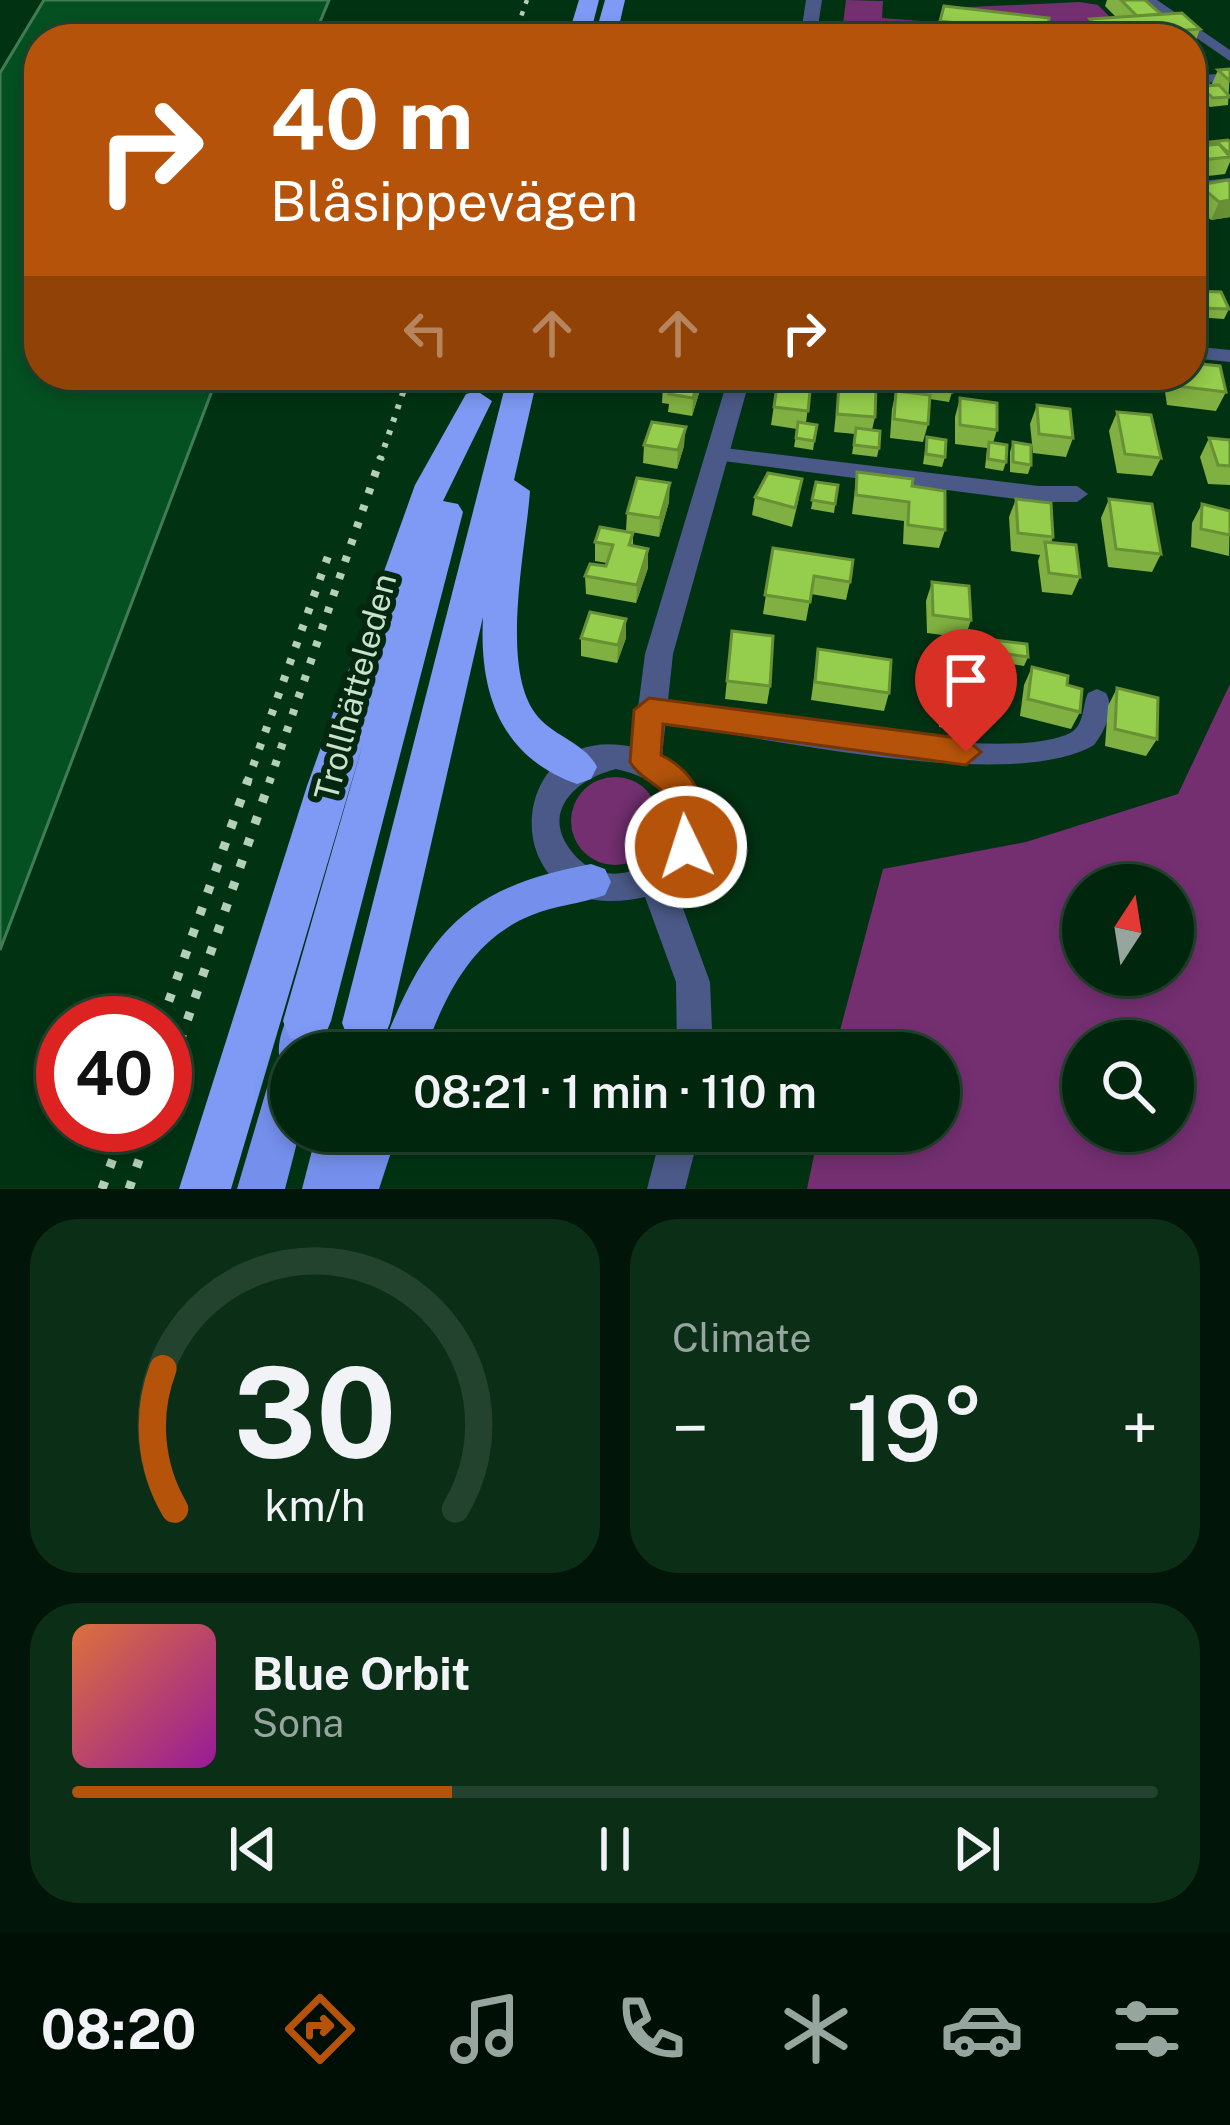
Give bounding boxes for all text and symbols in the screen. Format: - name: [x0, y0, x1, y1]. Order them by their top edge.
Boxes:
- text: 40 m: [270, 69, 473, 168]
- icon: right: [72, 72, 228, 228]
- text: Blåsippevägen: [270, 170, 638, 233]
- icon: left: [393, 300, 459, 366]
- icon: ahead: [519, 300, 585, 366]
- icon: ahead: [645, 300, 711, 366]
- icon: right: [771, 300, 837, 366]
- street label: Trollhätteleden: [306, 569, 404, 805]
- pin: [915, 629, 1017, 752]
- icon: arrive: [933, 647, 999, 713]
- position arrow: [623, 784, 749, 910]
- north arrow: [1062, 864, 1194, 996]
- map controls: [1062, 864, 1194, 1152]
- speed limit sign: 40: [36, 996, 192, 1152]
- button: search: [1062, 1020, 1194, 1152]
- text: 08:21 · 1 min · 110 m: [413, 1065, 817, 1118]
- text: Climate: [672, 1315, 812, 1361]
- text: 30: [233, 1339, 397, 1486]
- text: 19°: [846, 1375, 984, 1481]
- text: −: [672, 1389, 709, 1467]
- text: +: [1121, 1389, 1158, 1467]
- text: km/h: [265, 1480, 365, 1531]
- text: Blue Orbit: [252, 1647, 470, 1700]
- text: Sona: [252, 1700, 344, 1746]
- icon: previous: [220, 1816, 286, 1882]
- icon: pause: [582, 1816, 648, 1882]
- icon: next: [944, 1816, 1010, 1882]
- icon: directions: [278, 1987, 362, 2071]
- icon: music: [443, 1987, 527, 2071]
- icon: phone: [609, 1987, 693, 2071]
- icon: climate: [774, 1987, 858, 2071]
- icon: car: [940, 1987, 1024, 2071]
- icon: filters: [1105, 1987, 1189, 2071]
- text: 08:20: [41, 1998, 196, 2061]

